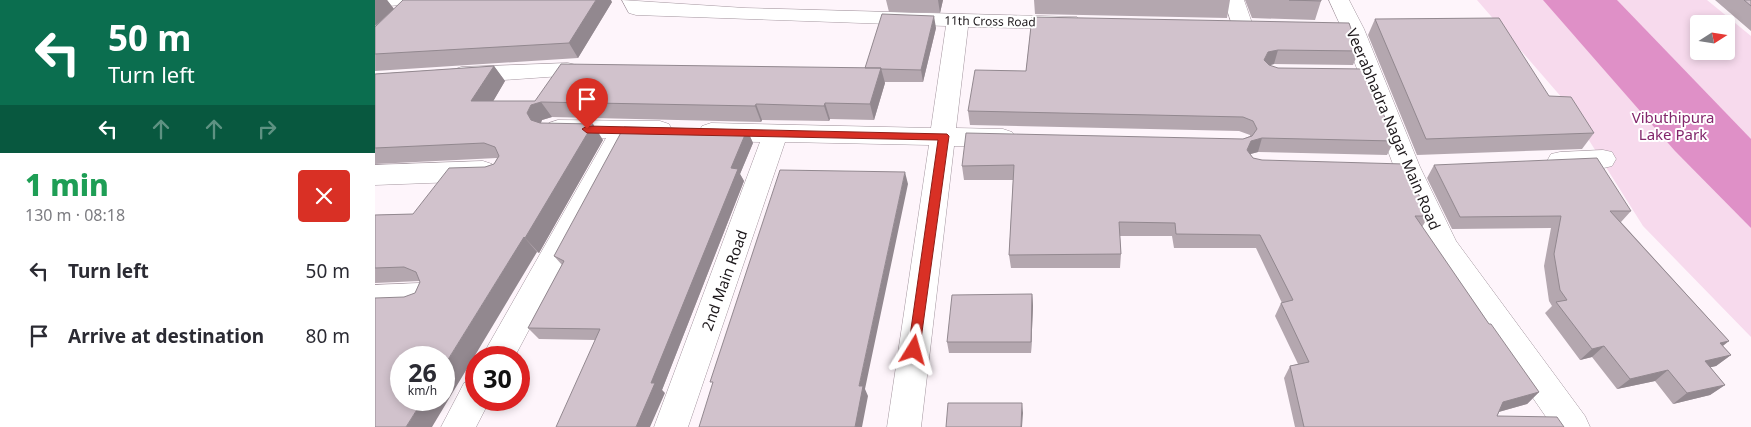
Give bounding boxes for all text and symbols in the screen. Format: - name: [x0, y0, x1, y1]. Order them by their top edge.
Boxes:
- street label: 11th Cross Road: [944, 12, 1036, 30]
- text: 50 m: [108, 14, 191, 61]
- north arrow: [1690, 15, 1735, 60]
- map controls: [1690, 15, 1735, 60]
- icon: left: [25, 20, 90, 85]
- street label: Veerabhadra Nagar Main Road: [1342, 25, 1446, 233]
- text: Turn left: [108, 59, 195, 89]
- pin: [566, 78, 608, 129]
- icon: arrive: [573, 85, 601, 113]
- park label: Vibuthipura Lake Park: [1632, 107, 1714, 144]
- icon: left: [94, 115, 122, 143]
- icon: ahead: [147, 115, 175, 143]
- icon: ahead: [200, 115, 228, 143]
- icon: right: [253, 115, 281, 143]
- text: 1 min: [25, 164, 109, 205]
- button: close: [298, 170, 350, 222]
- text: 130 m · 08:18: [25, 204, 125, 226]
- street label: 2nd Main Road: [696, 227, 752, 333]
- icon: left: [25, 257, 53, 285]
- text: Turn left: [68, 258, 149, 284]
- text: 50 m: [306, 258, 350, 284]
- icon: arrive: [25, 322, 53, 350]
- text: Arrive at destination: [68, 323, 264, 349]
- text: 80 m: [306, 323, 350, 349]
- position arrow: [887, 323, 939, 375]
- speed limit sign: 30: [465, 346, 530, 411]
- text: 26: [408, 355, 437, 389]
- text: km/h: [408, 382, 437, 399]

